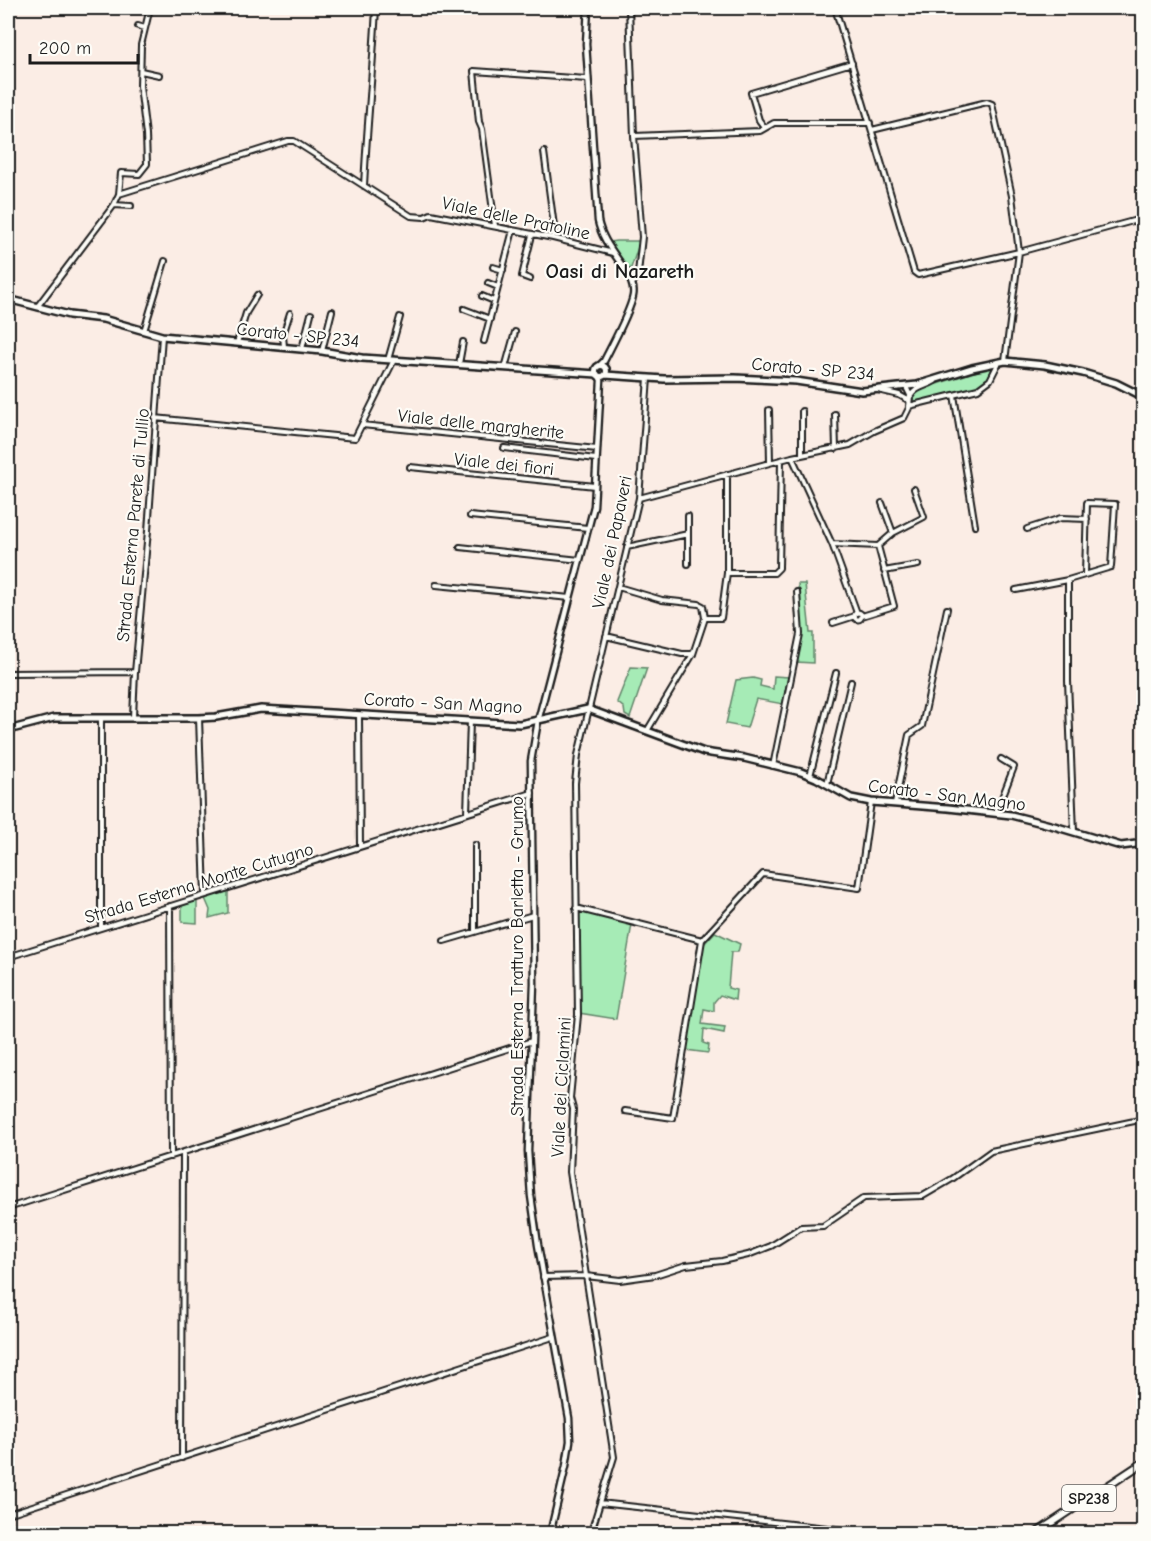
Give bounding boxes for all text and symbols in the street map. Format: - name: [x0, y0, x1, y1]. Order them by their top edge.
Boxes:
- scale bar: [30, 27, 138, 65]
- text: 200 m: [39, 38, 91, 59]
- street label: Viale delle Pratoline: [440, 193, 592, 244]
- district label: Oasi di Nazareth: [546, 259, 694, 283]
- street label: Corato - SP 234: [236, 319, 360, 352]
- street label: Corato - SP 234: [751, 354, 875, 385]
- street label: Viale delle margherite: [397, 405, 565, 444]
- street label: Strada Esterna Parete di Tullio: [113, 407, 154, 643]
- street label: Viale dei fiori: [453, 449, 555, 480]
- street label: Viale dei Papaveri: [588, 474, 637, 611]
- street label: Corato - San Magno: [363, 689, 523, 718]
- street label: Corato - San Magno: [867, 775, 1027, 816]
- street label: Strada Esterna Tratturo Barletta - Grumo: [507, 796, 528, 1116]
- street label: Strada Esterna Monte Cutugno: [82, 839, 316, 928]
- street label: Viale dei Ciclamini: [547, 1016, 576, 1158]
- road number: SP238: [1062, 1485, 1116, 1511]

